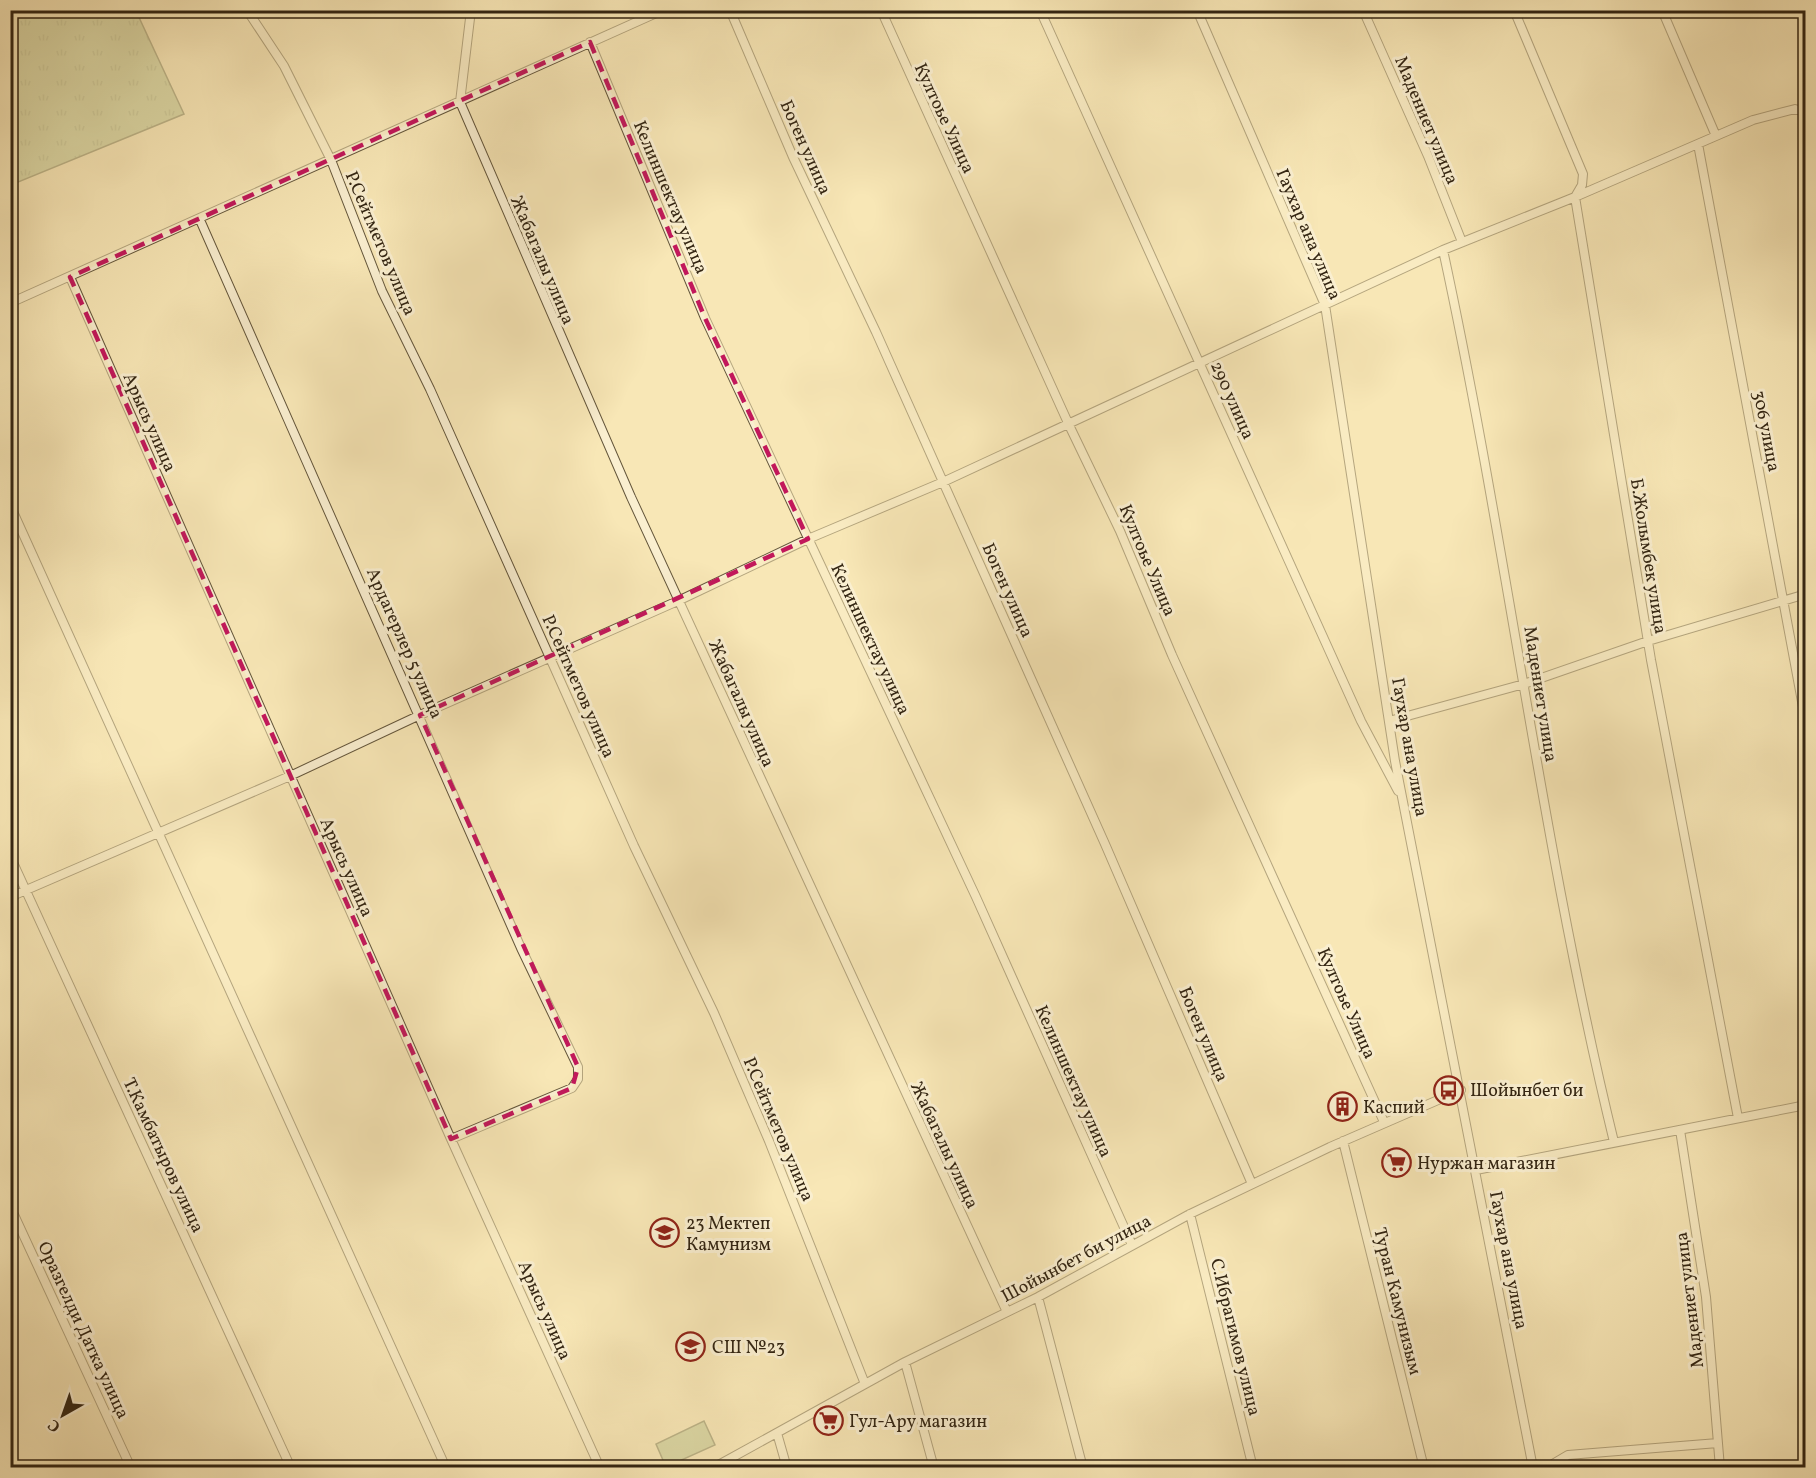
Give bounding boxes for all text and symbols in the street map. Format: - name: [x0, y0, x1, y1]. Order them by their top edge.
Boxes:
- street label: Мадениет улица: [1387, 53, 1464, 189]
- street label: Култоье Улица: [907, 59, 980, 178]
- street label: Боген улица: [773, 96, 837, 199]
- street label: Келиншектау улица: [626, 117, 713, 278]
- street label: Гаухар ана улица: [1269, 165, 1347, 304]
- street label: Р.Сейтметов улица: [338, 168, 421, 320]
- street label: Жабагалы улица: [503, 192, 580, 329]
- street label: 290 улица: [1203, 358, 1260, 444]
- street label: Арысь улица: [116, 369, 182, 476]
- street label: 306 улица: [1745, 389, 1786, 474]
- street label: Б.Жолымбек улица: [1623, 477, 1672, 636]
- street label: Култоье Улица: [1112, 501, 1181, 620]
- street label: Боген улица: [975, 539, 1039, 642]
- street label: Келиншектау улица: [824, 560, 916, 719]
- street label: Ардагерлер 5 улица: [359, 564, 448, 723]
- street label: Р.Сейтметов улица: [535, 611, 620, 762]
- street label: Мадениет улица: [1516, 625, 1563, 764]
- street label: Жабагалы улица: [701, 636, 780, 772]
- street label: Гаухар ана улица: [1384, 676, 1433, 819]
- street label: Арысь улица: [313, 814, 379, 921]
- street label: Култоье Улица: [1310, 944, 1381, 1063]
- street label: Боген улица: [1171, 983, 1234, 1086]
- street label: Келиншектау улица: [1028, 1001, 1117, 1162]
- street label: Р.Сейтметов улица: [736, 1054, 819, 1206]
- street label: Т.Камбатыров улица: [116, 1074, 210, 1237]
- bus stop icon: Шойынбет би: [1433, 1074, 1465, 1106]
- street label: Жабагалы улица: [903, 1078, 984, 1213]
- place label: Шойынбет би: [1470, 1079, 1583, 1104]
- building icon: Каспий: [1326, 1091, 1358, 1123]
- place label: Каспий: [1363, 1096, 1425, 1121]
- supermarket icon: Нуржан магазин: [1380, 1147, 1412, 1179]
- place label: Нуржан магазин: [1417, 1152, 1555, 1177]
- street label: Гаухар ана улица: [1482, 1189, 1533, 1332]
- street label: Шойынбет би улица: [997, 1209, 1156, 1309]
- place label: 23 Мектеп Камунизм: [686, 1212, 771, 1258]
- school or university icon: 23 Мектеп Камунизм: [649, 1217, 681, 1249]
- street label: Туран Камунизым: [1366, 1225, 1427, 1378]
- street label: Мадениет улица: [1670, 1230, 1711, 1369]
- street label: Оразгелди Датка улица: [31, 1238, 135, 1423]
- street label: С.Ибрагимов улица: [1203, 1256, 1266, 1419]
- street label: Арысь улица: [511, 1257, 577, 1364]
- school or university icon: СШ №23: [675, 1331, 707, 1363]
- place label: СШ №23: [712, 1336, 785, 1361]
- north arrow: [33, 1385, 93, 1445]
- supermarket icon: Гул-Ару магазин: [812, 1405, 844, 1437]
- place label: Гул-Ару магазин: [849, 1410, 987, 1435]
- text: С: [44, 1413, 66, 1437]

